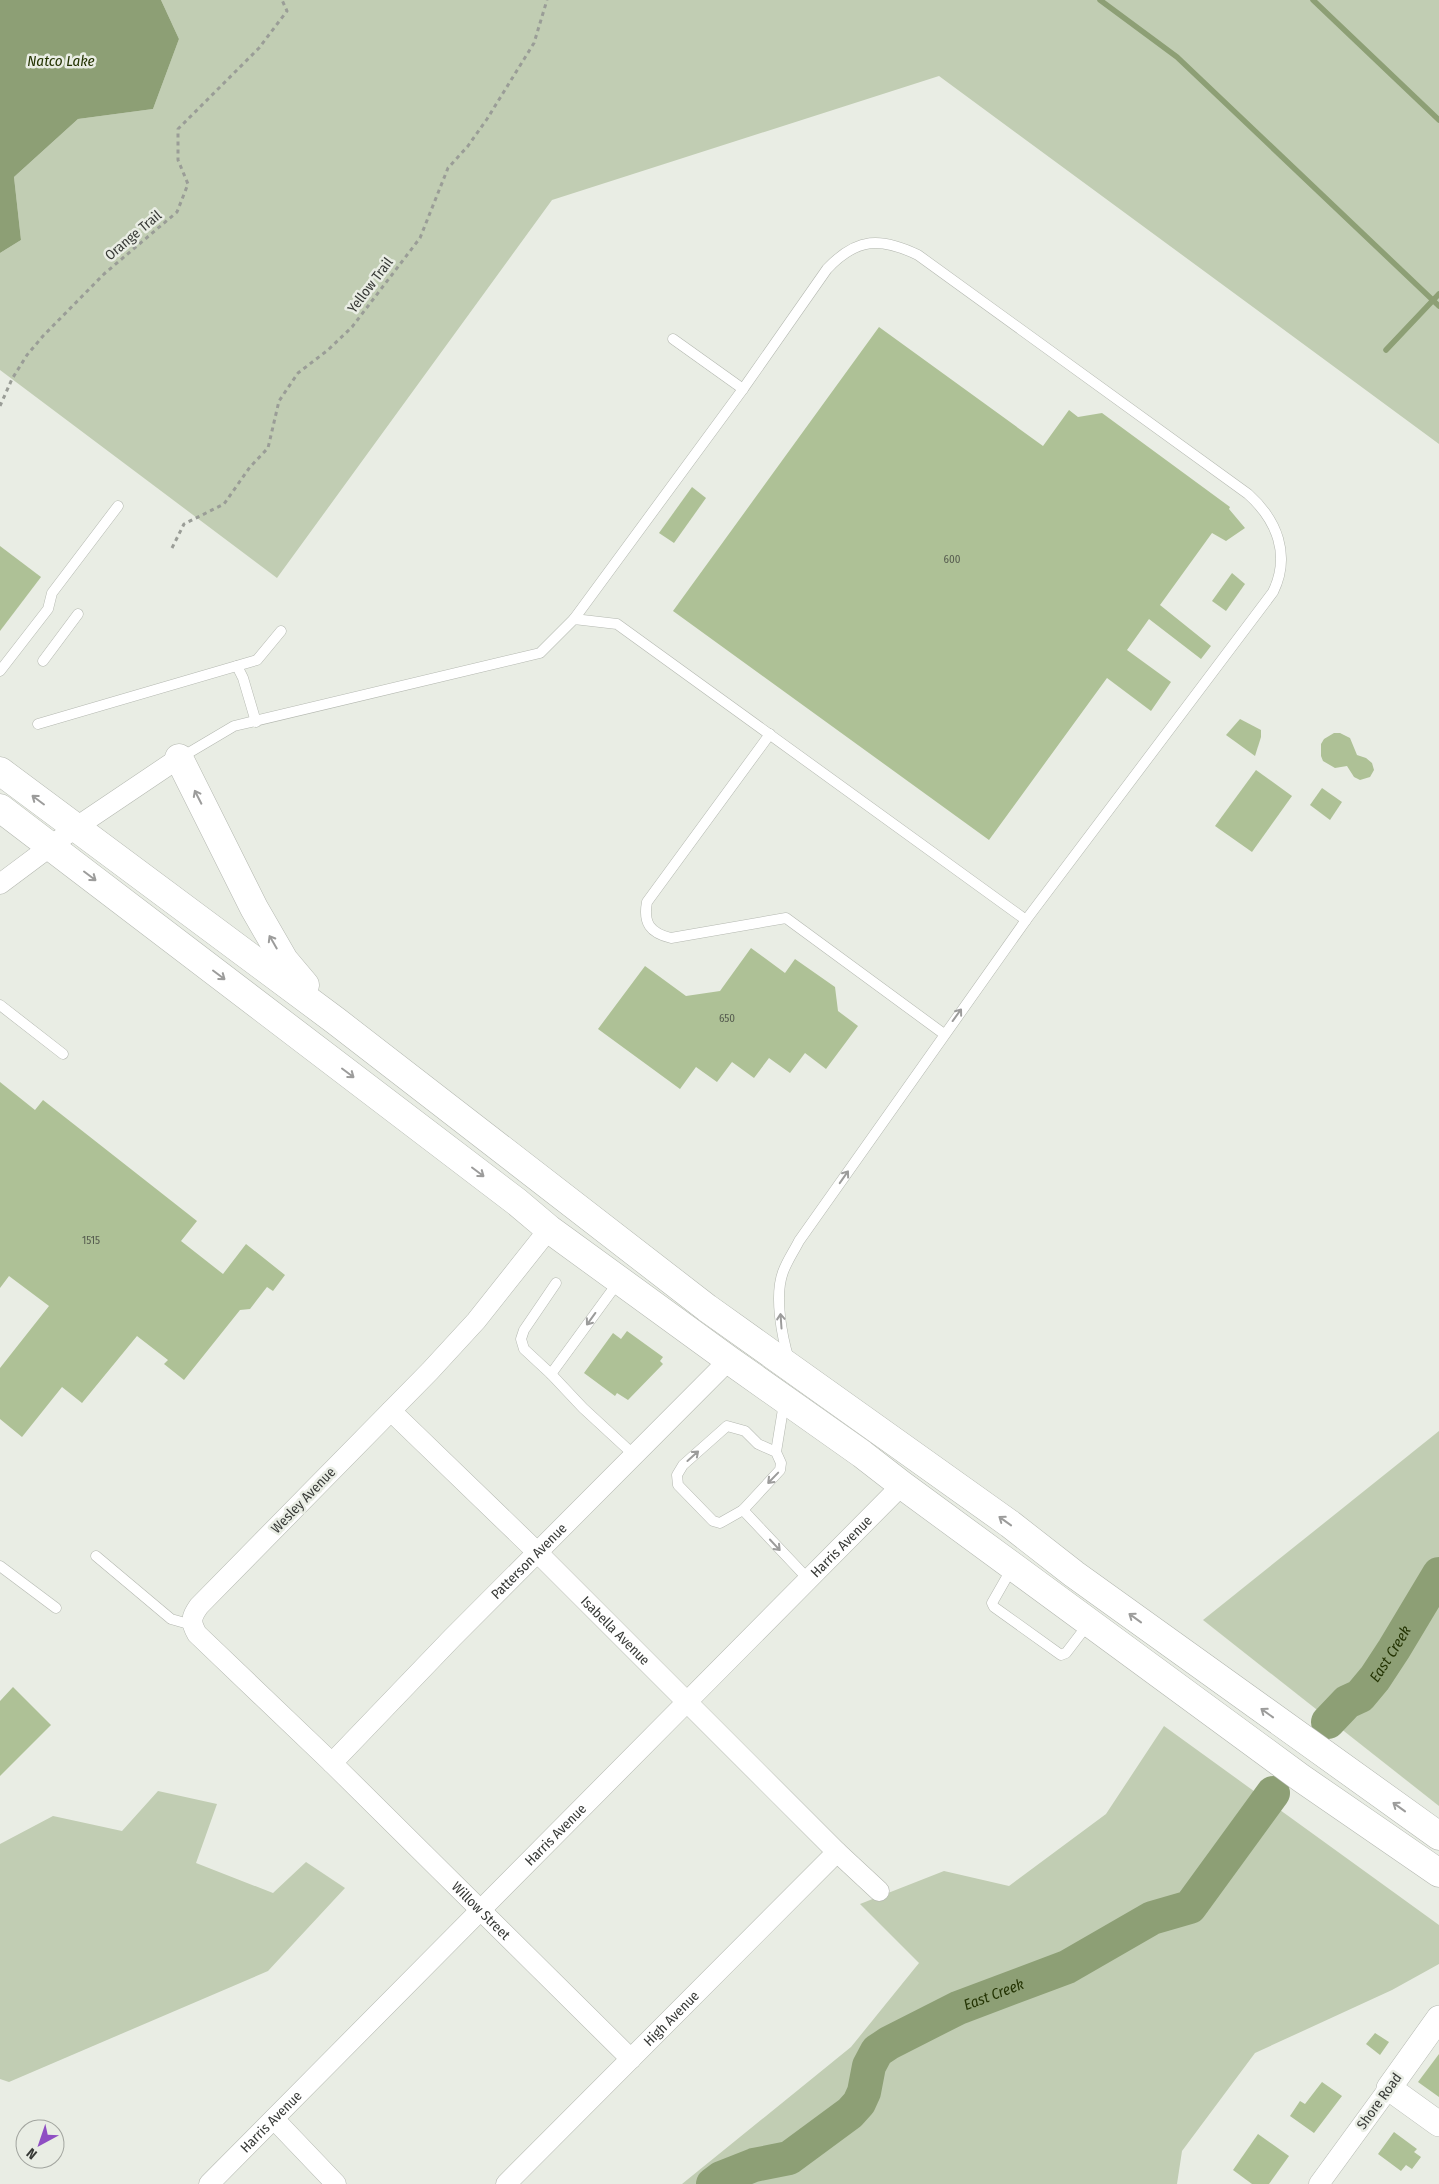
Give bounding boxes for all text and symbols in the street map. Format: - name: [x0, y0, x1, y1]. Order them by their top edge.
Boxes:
- water label: Natco Lake: [27, 52, 95, 70]
- street label: Orange Trail: [102, 207, 165, 264]
- street label: Yellow Trail: [344, 254, 397, 316]
- house number: 600: [944, 553, 961, 566]
- one-way arrow: [193, 790, 202, 805]
- one-way arrow: [31, 795, 45, 805]
- one-way arrow: [83, 871, 96, 882]
- one-way arrow: [267, 935, 277, 949]
- one-way arrow: [212, 970, 226, 980]
- one-way arrow: [952, 1009, 963, 1022]
- house number: 650: [719, 1012, 735, 1025]
- one-way arrow: [342, 1068, 355, 1079]
- one-way arrow: [471, 1167, 485, 1177]
- one-way arrow: [839, 1170, 849, 1184]
- house number: 1515: [82, 1234, 100, 1247]
- one-way arrow: [586, 1312, 596, 1326]
- one-way arrow: [776, 1313, 786, 1329]
- one-way arrow: [687, 1450, 700, 1462]
- street label: Wesley Avenue: [268, 1464, 339, 1537]
- one-way arrow: [767, 1472, 779, 1484]
- street label: Harris Avenue: [807, 1512, 876, 1581]
- one-way arrow: [998, 1516, 1012, 1526]
- street label: Patterson Avenue: [488, 1520, 571, 1603]
- one-way arrow: [769, 1539, 781, 1551]
- street label: Isabella Avenue: [577, 1593, 653, 1669]
- one-way arrow: [1129, 1613, 1143, 1623]
- water label: East Creek: [1366, 1622, 1415, 1685]
- one-way arrow: [1260, 1708, 1274, 1718]
- street label: Harris Avenue: [522, 1800, 590, 1869]
- one-way arrow: [1393, 1802, 1406, 1813]
- street label: Willow Street: [448, 1878, 514, 1944]
- water label: East Creek: [961, 1975, 1027, 2014]
- street label: High Avenue: [640, 1987, 703, 2050]
- street label: Shore Road: [1353, 2070, 1406, 2133]
- street label: Harris Avenue: [237, 2087, 306, 2156]
- north arrow: [15, 2119, 65, 2169]
- text: N: [23, 2144, 41, 2163]

